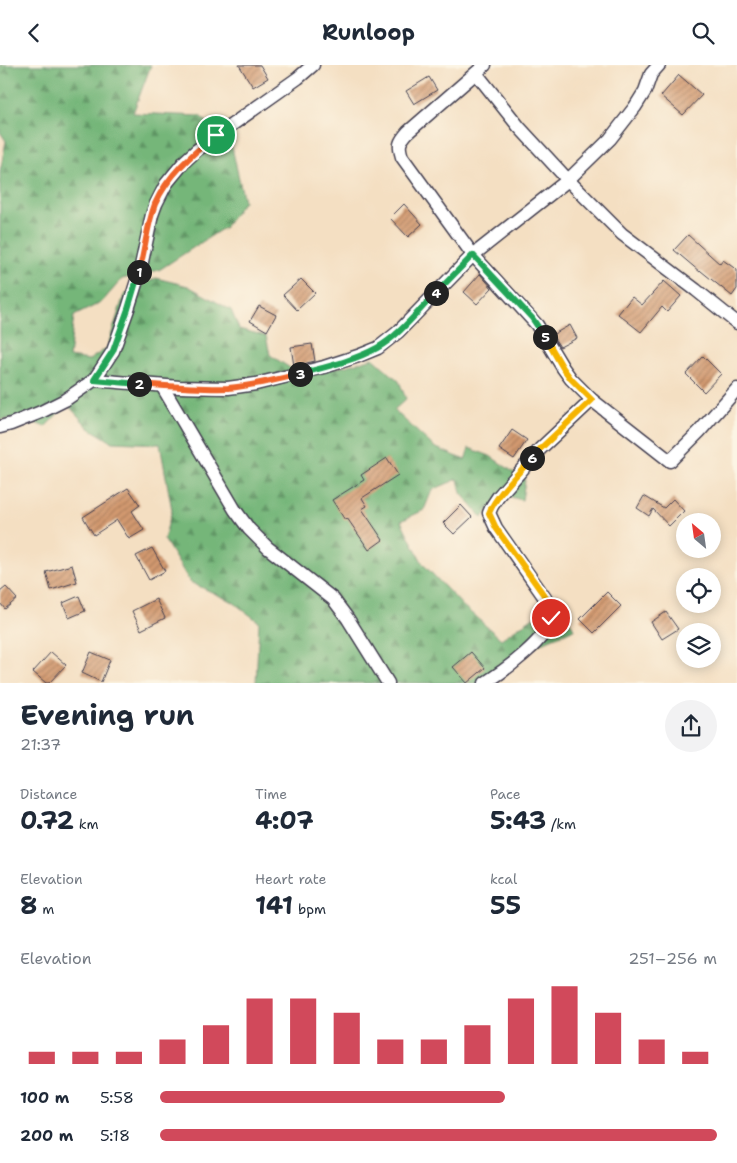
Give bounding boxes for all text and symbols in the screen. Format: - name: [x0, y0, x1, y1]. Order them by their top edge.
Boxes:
- text: Runloop: [322, 18, 415, 47]
- icon: back: [20, 19, 48, 47]
- icon: search: [689, 19, 717, 47]
- pin: [195, 114, 237, 156]
- icon: arrive: [202, 121, 230, 149]
- pin: 1: [126, 259, 152, 285]
- text: 1: [136, 263, 143, 281]
- pin: 4: [424, 281, 448, 305]
- text: 4: [432, 284, 441, 302]
- pin: 5: [532, 325, 558, 349]
- text: 5: [541, 328, 550, 346]
- pin: 3: [288, 361, 312, 387]
- text: 3: [296, 365, 305, 383]
- pin: 2: [126, 371, 152, 397]
- text: 2: [135, 375, 144, 393]
- pin: 6: [520, 445, 544, 471]
- text: 6: [528, 449, 537, 467]
- north arrow: [676, 513, 721, 557]
- map controls: [676, 513, 721, 668]
- button: locate: [676, 568, 721, 613]
- pin: [530, 597, 572, 639]
- icon: check: [537, 604, 565, 632]
- button: layers: [676, 623, 721, 668]
- text: Evening run: [20, 696, 195, 734]
- button: share: [665, 700, 717, 752]
- text: 21:37: [20, 734, 61, 755]
- text: Distance: [20, 785, 77, 803]
- text: Time: [255, 785, 287, 803]
- text: Pace: [490, 785, 521, 803]
- text: 0.72: [20, 803, 74, 837]
- text: 4:07: [255, 803, 314, 837]
- text: 5:43: [490, 803, 546, 837]
- text: km: [74, 815, 99, 833]
- text: /km: [546, 815, 576, 833]
- text: Elevation: [20, 870, 83, 888]
- text: Heart rate: [255, 870, 326, 888]
- text: kcal: [490, 870, 517, 888]
- text: 8: [20, 888, 38, 922]
- text: 141: [255, 888, 293, 922]
- text: 55: [490, 888, 521, 922]
- text: m: [38, 900, 54, 918]
- text: bpm: [293, 900, 326, 918]
- text: Elevation: [20, 948, 92, 969]
- text: 251–256 m: [628, 948, 717, 969]
- text: 100 m: [20, 1087, 69, 1108]
- text: 5:58: [100, 1087, 134, 1108]
- text: 200 m: [20, 1125, 73, 1146]
- text: 5:18: [100, 1125, 130, 1146]

